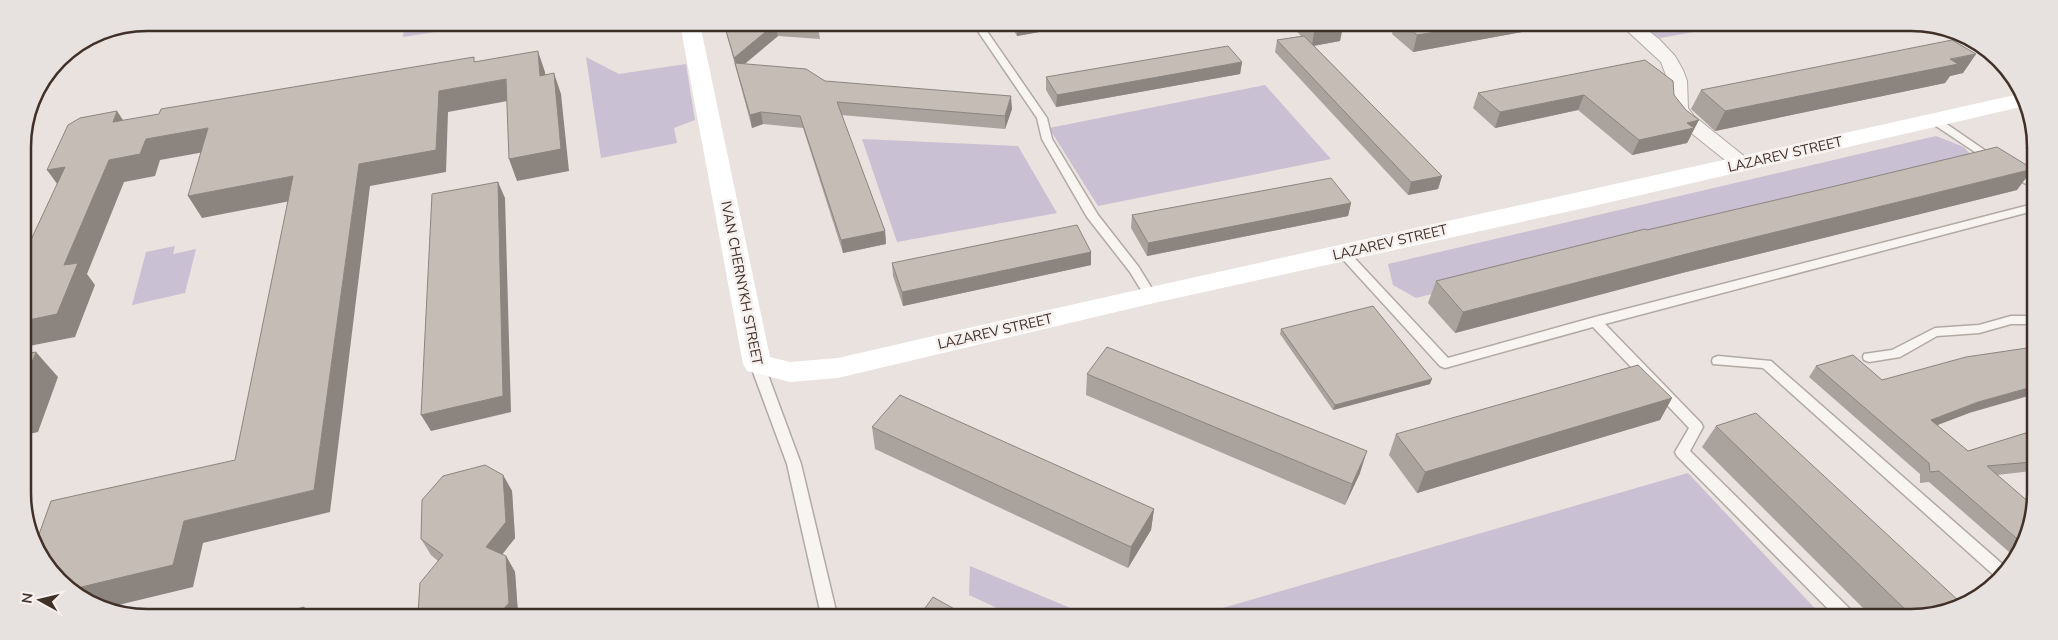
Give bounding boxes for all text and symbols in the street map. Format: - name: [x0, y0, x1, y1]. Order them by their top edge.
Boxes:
- street label: LAZAREV STREET: [1726, 132, 1845, 177]
- street label: IVAN CHERNYKH STREET: [716, 199, 767, 367]
- street label: LAZAREV STREET: [1331, 220, 1450, 265]
- street label: LAZAREV STREET: [936, 309, 1055, 354]
- north arrow: [15, 575, 65, 625]
- text: N: [17, 592, 38, 605]

